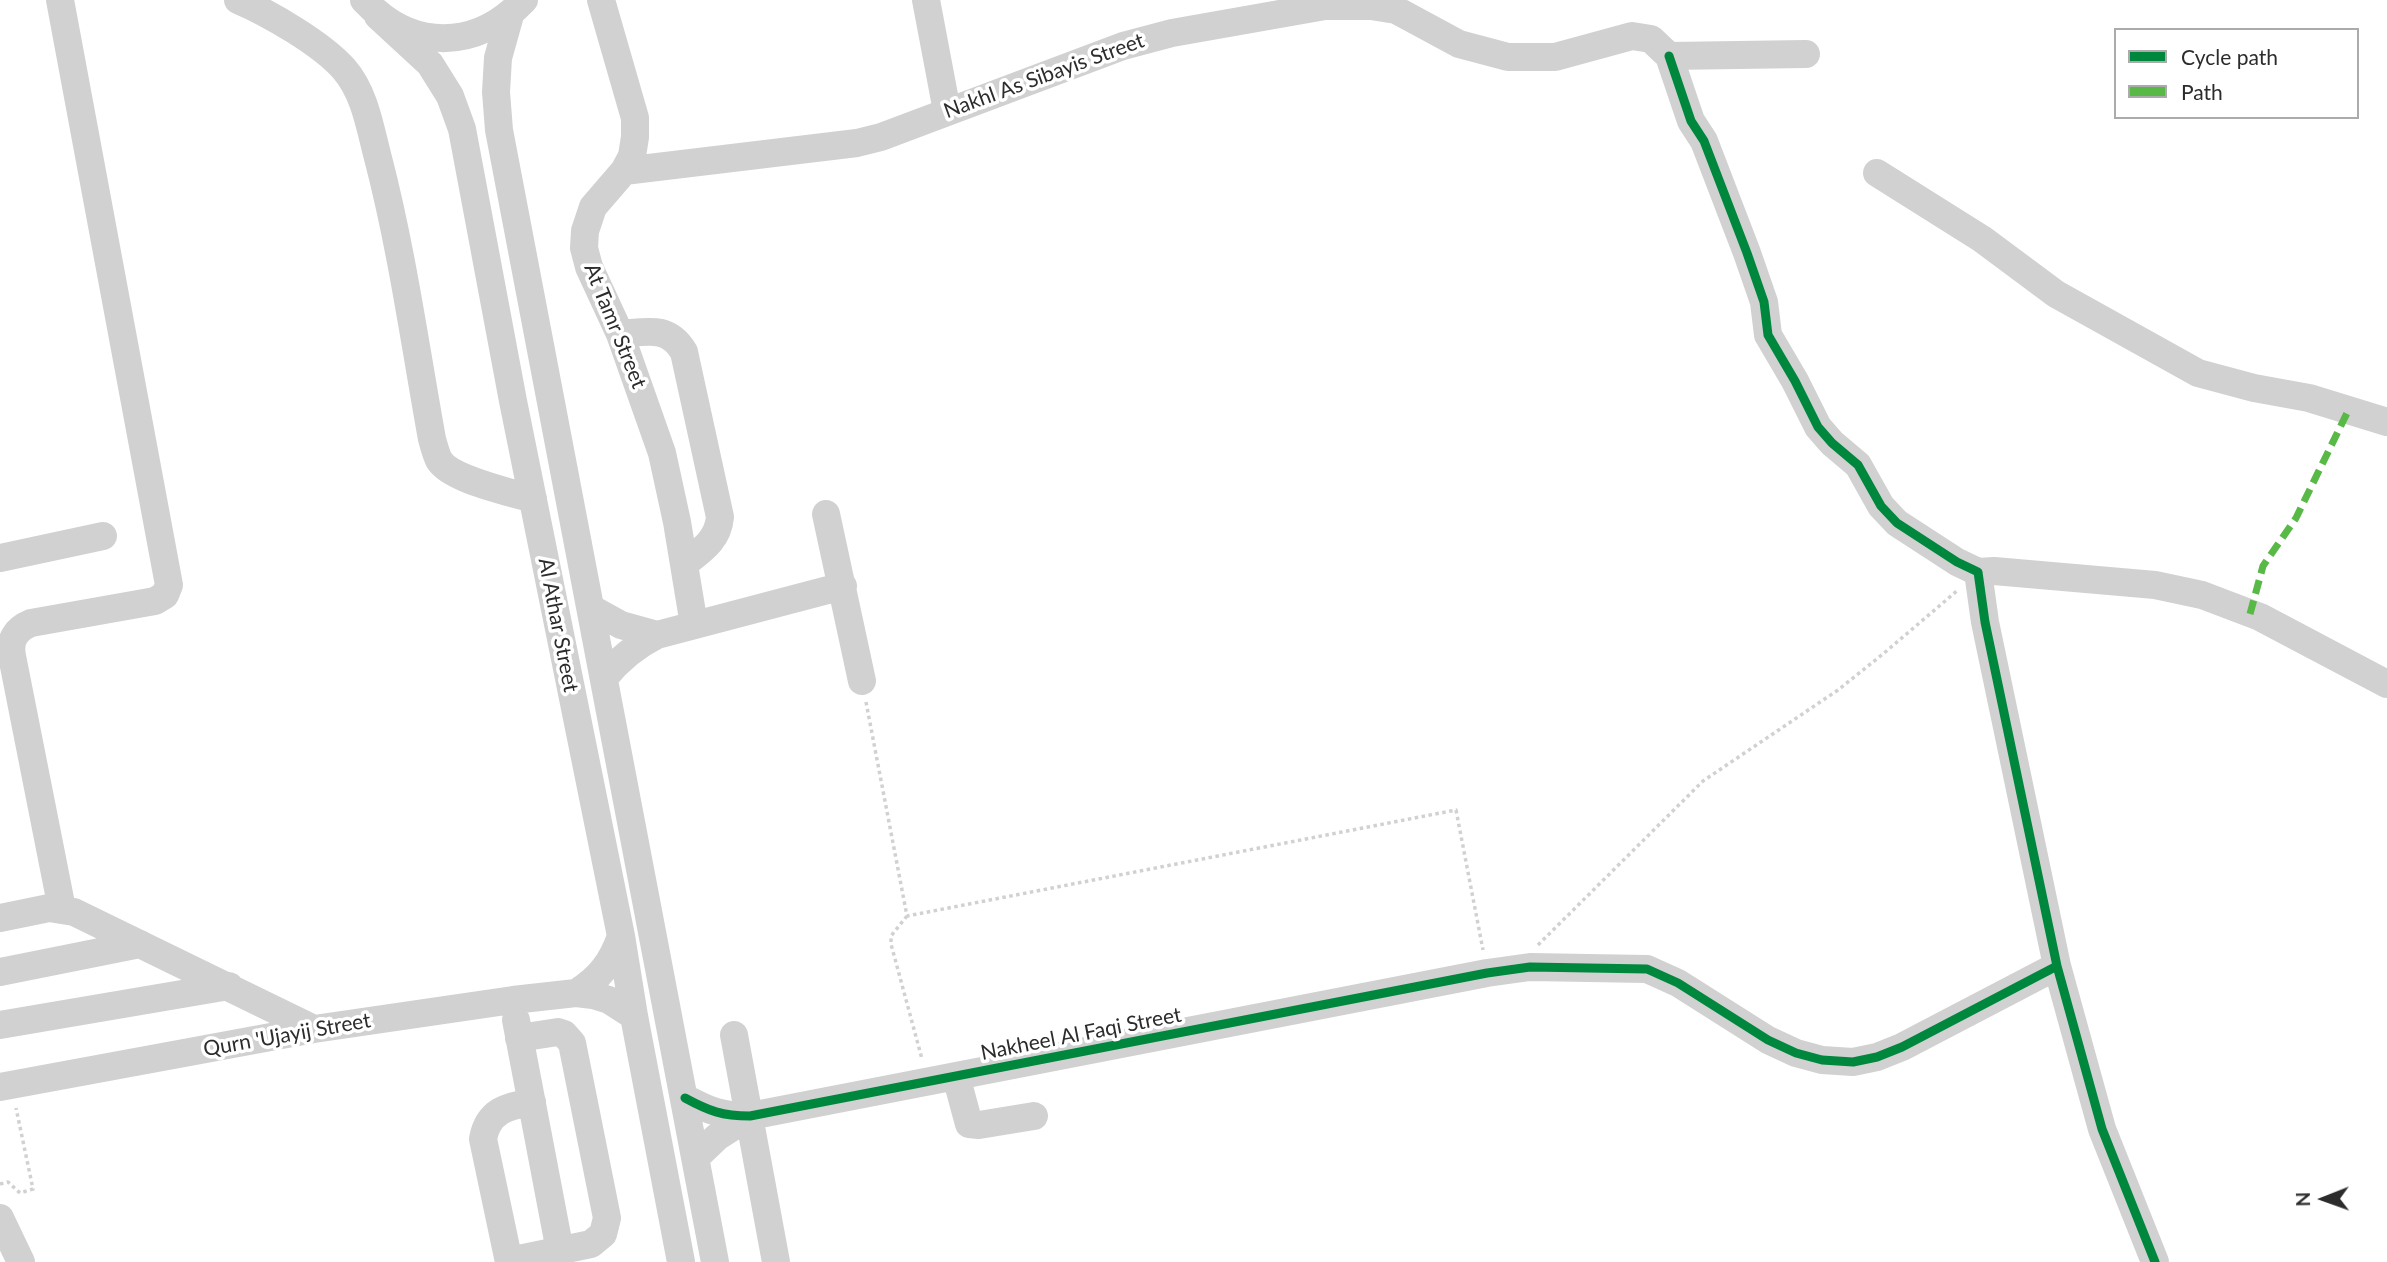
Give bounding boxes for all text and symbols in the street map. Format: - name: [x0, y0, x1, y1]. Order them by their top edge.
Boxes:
- street label: Nakhl As Sibayis Street: [940, 28, 1148, 124]
- legend: [2114, 28, 2359, 119]
- text: Cycle path: [2181, 44, 2278, 69]
- text: Path: [2181, 79, 2223, 104]
- street label: At Tamr Street: [578, 260, 652, 392]
- street label: Al Athar Street: [533, 556, 583, 694]
- street label: Nakheel Al Faqi Street: [979, 1002, 1183, 1066]
- street label: Qurn 'Ujayij Street: [201, 1008, 373, 1062]
- north arrow: [2289, 1164, 2359, 1234]
- text: N: [2291, 1192, 2314, 1207]

